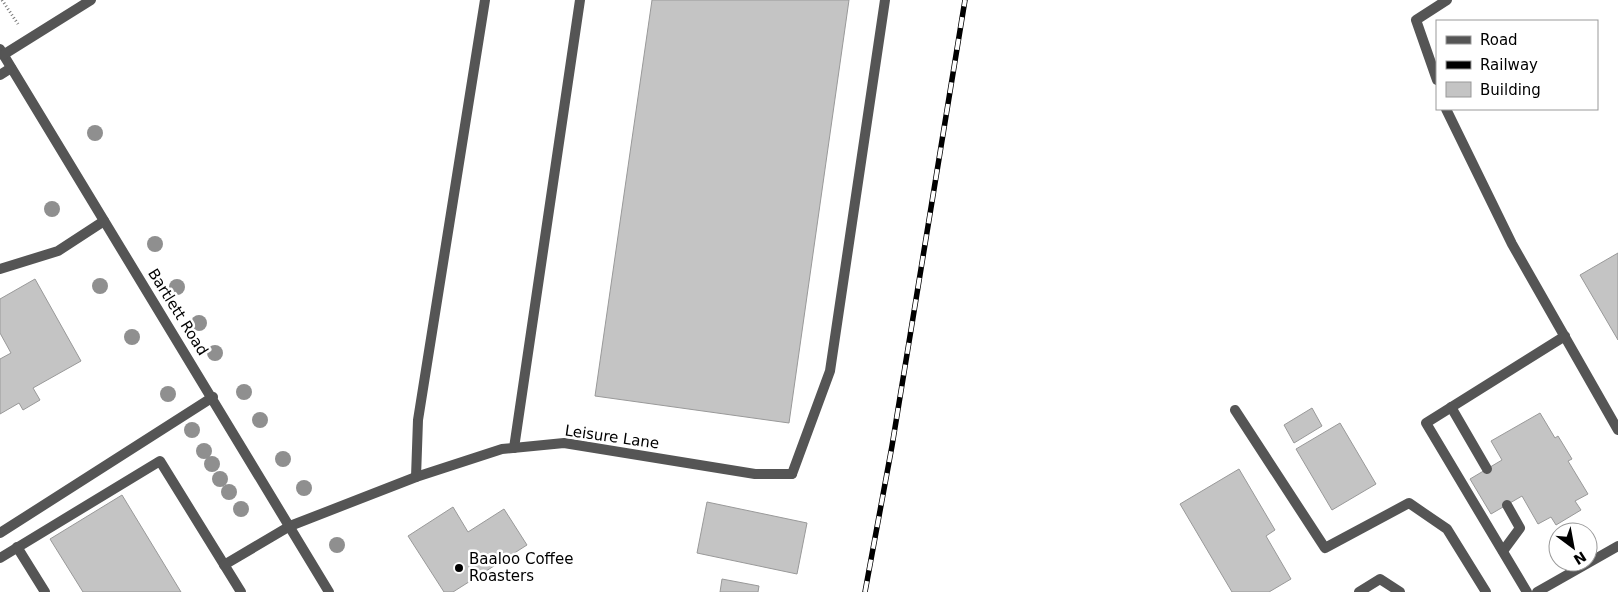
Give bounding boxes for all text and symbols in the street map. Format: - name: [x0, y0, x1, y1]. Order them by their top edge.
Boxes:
- legend: [1436, 20, 1598, 110]
- text: Road: [1480, 31, 1518, 49]
- text: Railway: [1480, 56, 1538, 74]
- text: Building: [1480, 81, 1541, 99]
- street label: Bartlett Road: [144, 265, 212, 359]
- street label: Leisure Lane: [564, 421, 660, 453]
- north arrow: [1548, 522, 1598, 572]
- text: N: [1571, 548, 1589, 568]
- place label: Baaloo Coffee Roasters: [469, 550, 573, 585]
- marker: Baaloo Coffee Roasters: [453, 562, 465, 574]

